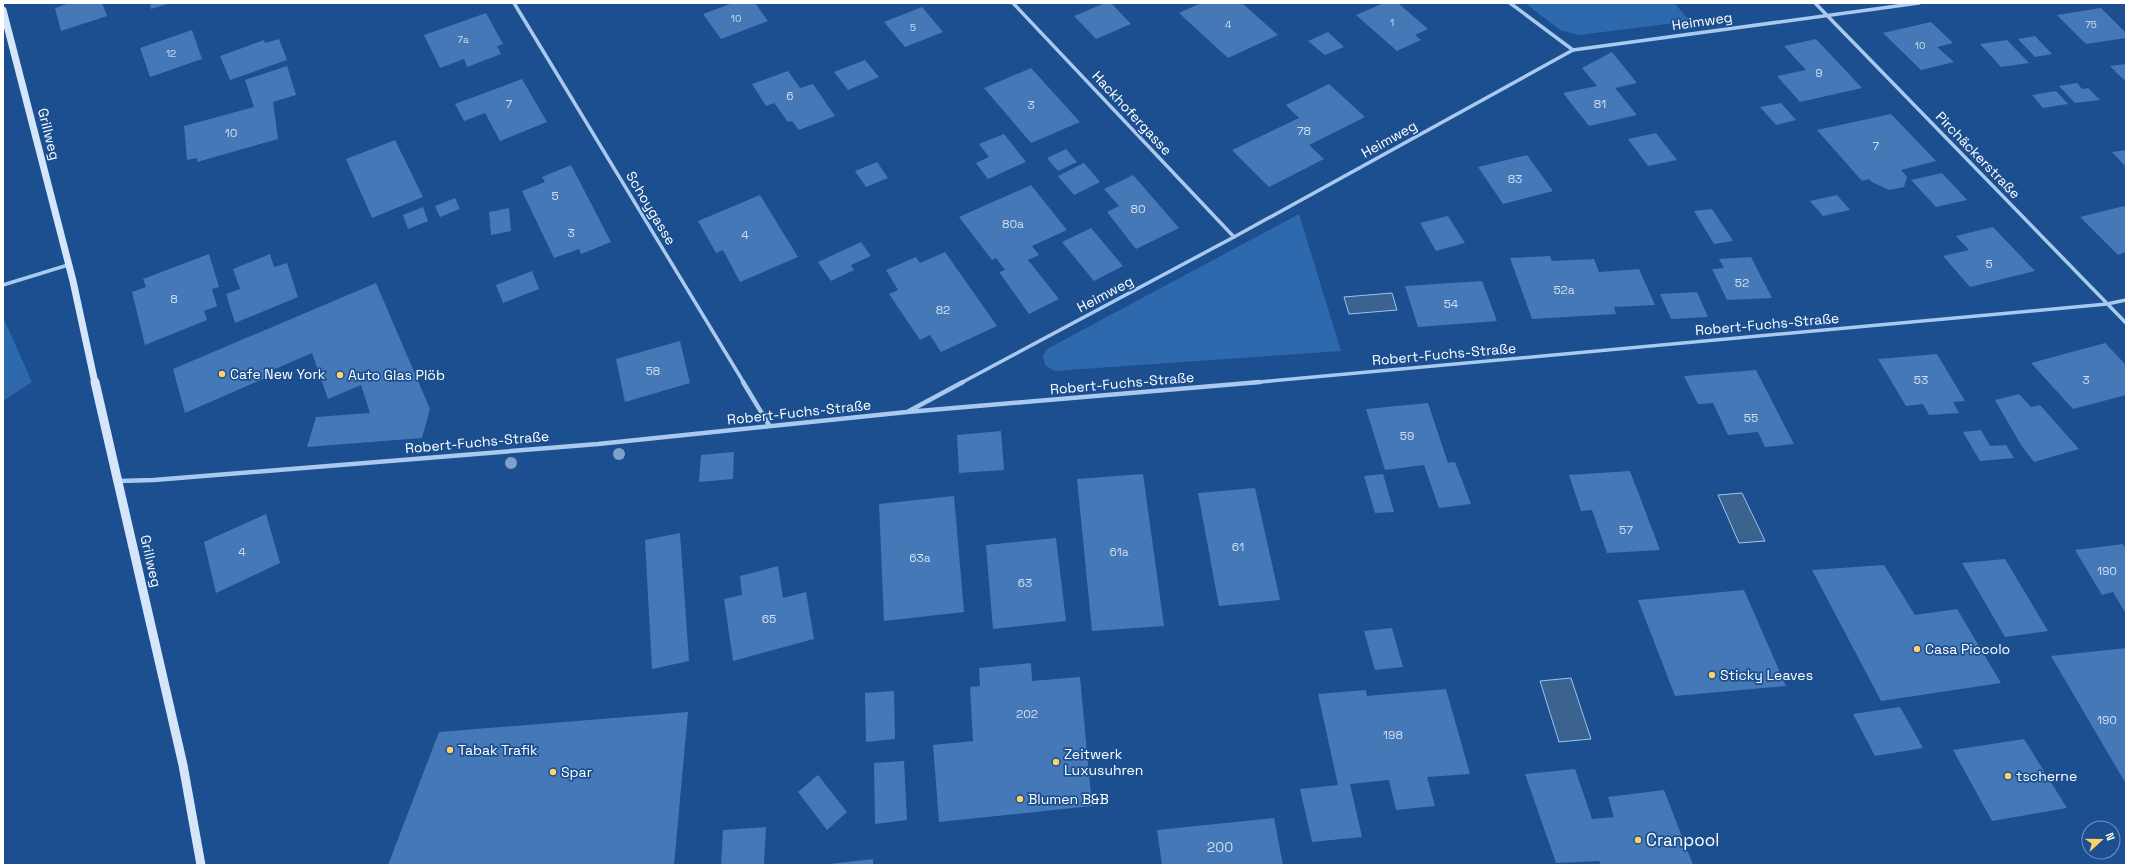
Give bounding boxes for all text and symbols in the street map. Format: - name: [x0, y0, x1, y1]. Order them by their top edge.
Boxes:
- street label: Heimweg: [1670, 8, 1734, 34]
- house number: 10: [731, 12, 741, 25]
- house number: 1: [1390, 16, 1394, 29]
- house number: 4: [1225, 18, 1231, 31]
- house number: 75: [2085, 18, 2097, 31]
- house number: 5: [910, 21, 916, 34]
- house number: 7a: [457, 33, 469, 46]
- house number: 10: [1915, 39, 1925, 52]
- house number: 12: [166, 47, 176, 60]
- house number: 9: [1815, 65, 1823, 81]
- street label: Hackhofergasse: [1088, 67, 1176, 159]
- house number: 6: [786, 88, 794, 104]
- house number: 7: [506, 96, 513, 112]
- house number: 81: [1594, 96, 1606, 112]
- house number: 3: [1027, 97, 1035, 113]
- street label: Grillweg: [34, 106, 64, 162]
- street label: Pirchäckerstraße: [1932, 108, 2024, 202]
- street label: Heimweg: [1358, 116, 1420, 162]
- house number: 78: [1297, 123, 1311, 139]
- house number: 10: [225, 125, 237, 141]
- house number: 7: [1873, 138, 1880, 154]
- street label: Schoygasse: [622, 168, 680, 248]
- house number: 83: [1508, 171, 1522, 187]
- house number: 5: [551, 188, 559, 204]
- house number: 80: [1130, 201, 1146, 217]
- house number: 80a: [1002, 216, 1024, 232]
- house number: 3: [567, 225, 575, 241]
- house number: 4: [741, 227, 749, 243]
- house number: 5: [1985, 256, 1993, 272]
- street label: Heimweg: [1074, 272, 1136, 316]
- house number: 52: [1735, 275, 1749, 291]
- house number: 52a: [1553, 282, 1575, 298]
- house number: 8: [170, 291, 178, 307]
- house number: 54: [1444, 296, 1459, 312]
- house number: 82: [936, 302, 950, 318]
- street label: Robert-Fuchs-Straße: [1694, 309, 1840, 339]
- street label: Robert-Fuchs-Straße: [1371, 339, 1517, 369]
- house number: 58: [646, 363, 660, 379]
- place label: Cafe New York: [230, 365, 326, 383]
- place label: Auto Glas Plöb: [348, 366, 445, 384]
- street label: Robert-Fuchs-Straße: [1049, 368, 1195, 398]
- marker: Cafe New York: [217, 369, 227, 379]
- marker: Auto Glas Plöb: [335, 370, 345, 380]
- house number: 53: [1914, 372, 1928, 388]
- house number: 3: [2082, 372, 2090, 388]
- street label: Robert-Fuchs-Straße: [726, 395, 872, 429]
- house number: 55: [1744, 410, 1758, 426]
- street label: Robert-Fuchs-Straße: [404, 427, 550, 457]
- house number: 59: [1400, 428, 1414, 444]
- house number: 57: [1619, 522, 1633, 538]
- street label: Grillweg: [136, 533, 166, 589]
- house number: 61: [1232, 539, 1244, 555]
- house number: 4: [238, 544, 246, 560]
- house number: 61a: [1109, 544, 1129, 560]
- house number: 63a: [909, 550, 931, 566]
- house number: 190: [2097, 563, 2117, 579]
- house number: 63: [1018, 575, 1032, 591]
- house number: 65: [762, 611, 776, 627]
- place label: Casa Piccolo: [1925, 640, 2010, 658]
- marker: Casa Piccolo: [1912, 644, 1922, 654]
- place label: Sticky Leaves: [1720, 666, 1813, 684]
- marker: Sticky Leaves: [1707, 670, 1717, 680]
- house number: 202: [1016, 706, 1038, 722]
- house number: 190: [2097, 712, 2117, 728]
- house number: 198: [1383, 727, 1403, 743]
- place label: Tabak Trafik: [458, 741, 538, 759]
- marker: Tabak Trafik: [445, 745, 455, 755]
- place label: Zeitwerk Luxusuhren: [1064, 745, 1143, 779]
- marker: Zeitwerk Luxusuhren: [1051, 757, 1061, 767]
- place label: Spar: [561, 763, 592, 781]
- marker: Spar: [548, 767, 558, 777]
- place label: tscherne: [2016, 767, 2077, 785]
- marker: tscherne: [2003, 771, 2013, 781]
- place label: Blumen B&B: [1028, 790, 1109, 808]
- marker: Blumen B&B: [1015, 794, 1025, 804]
- north arrow: [2081, 820, 2121, 860]
- place label: Cranpool: [1646, 829, 1719, 851]
- text: N: [2102, 830, 2118, 842]
- marker: Cranpool: [1633, 835, 1643, 845]
- house number: 200: [1207, 838, 1233, 856]

